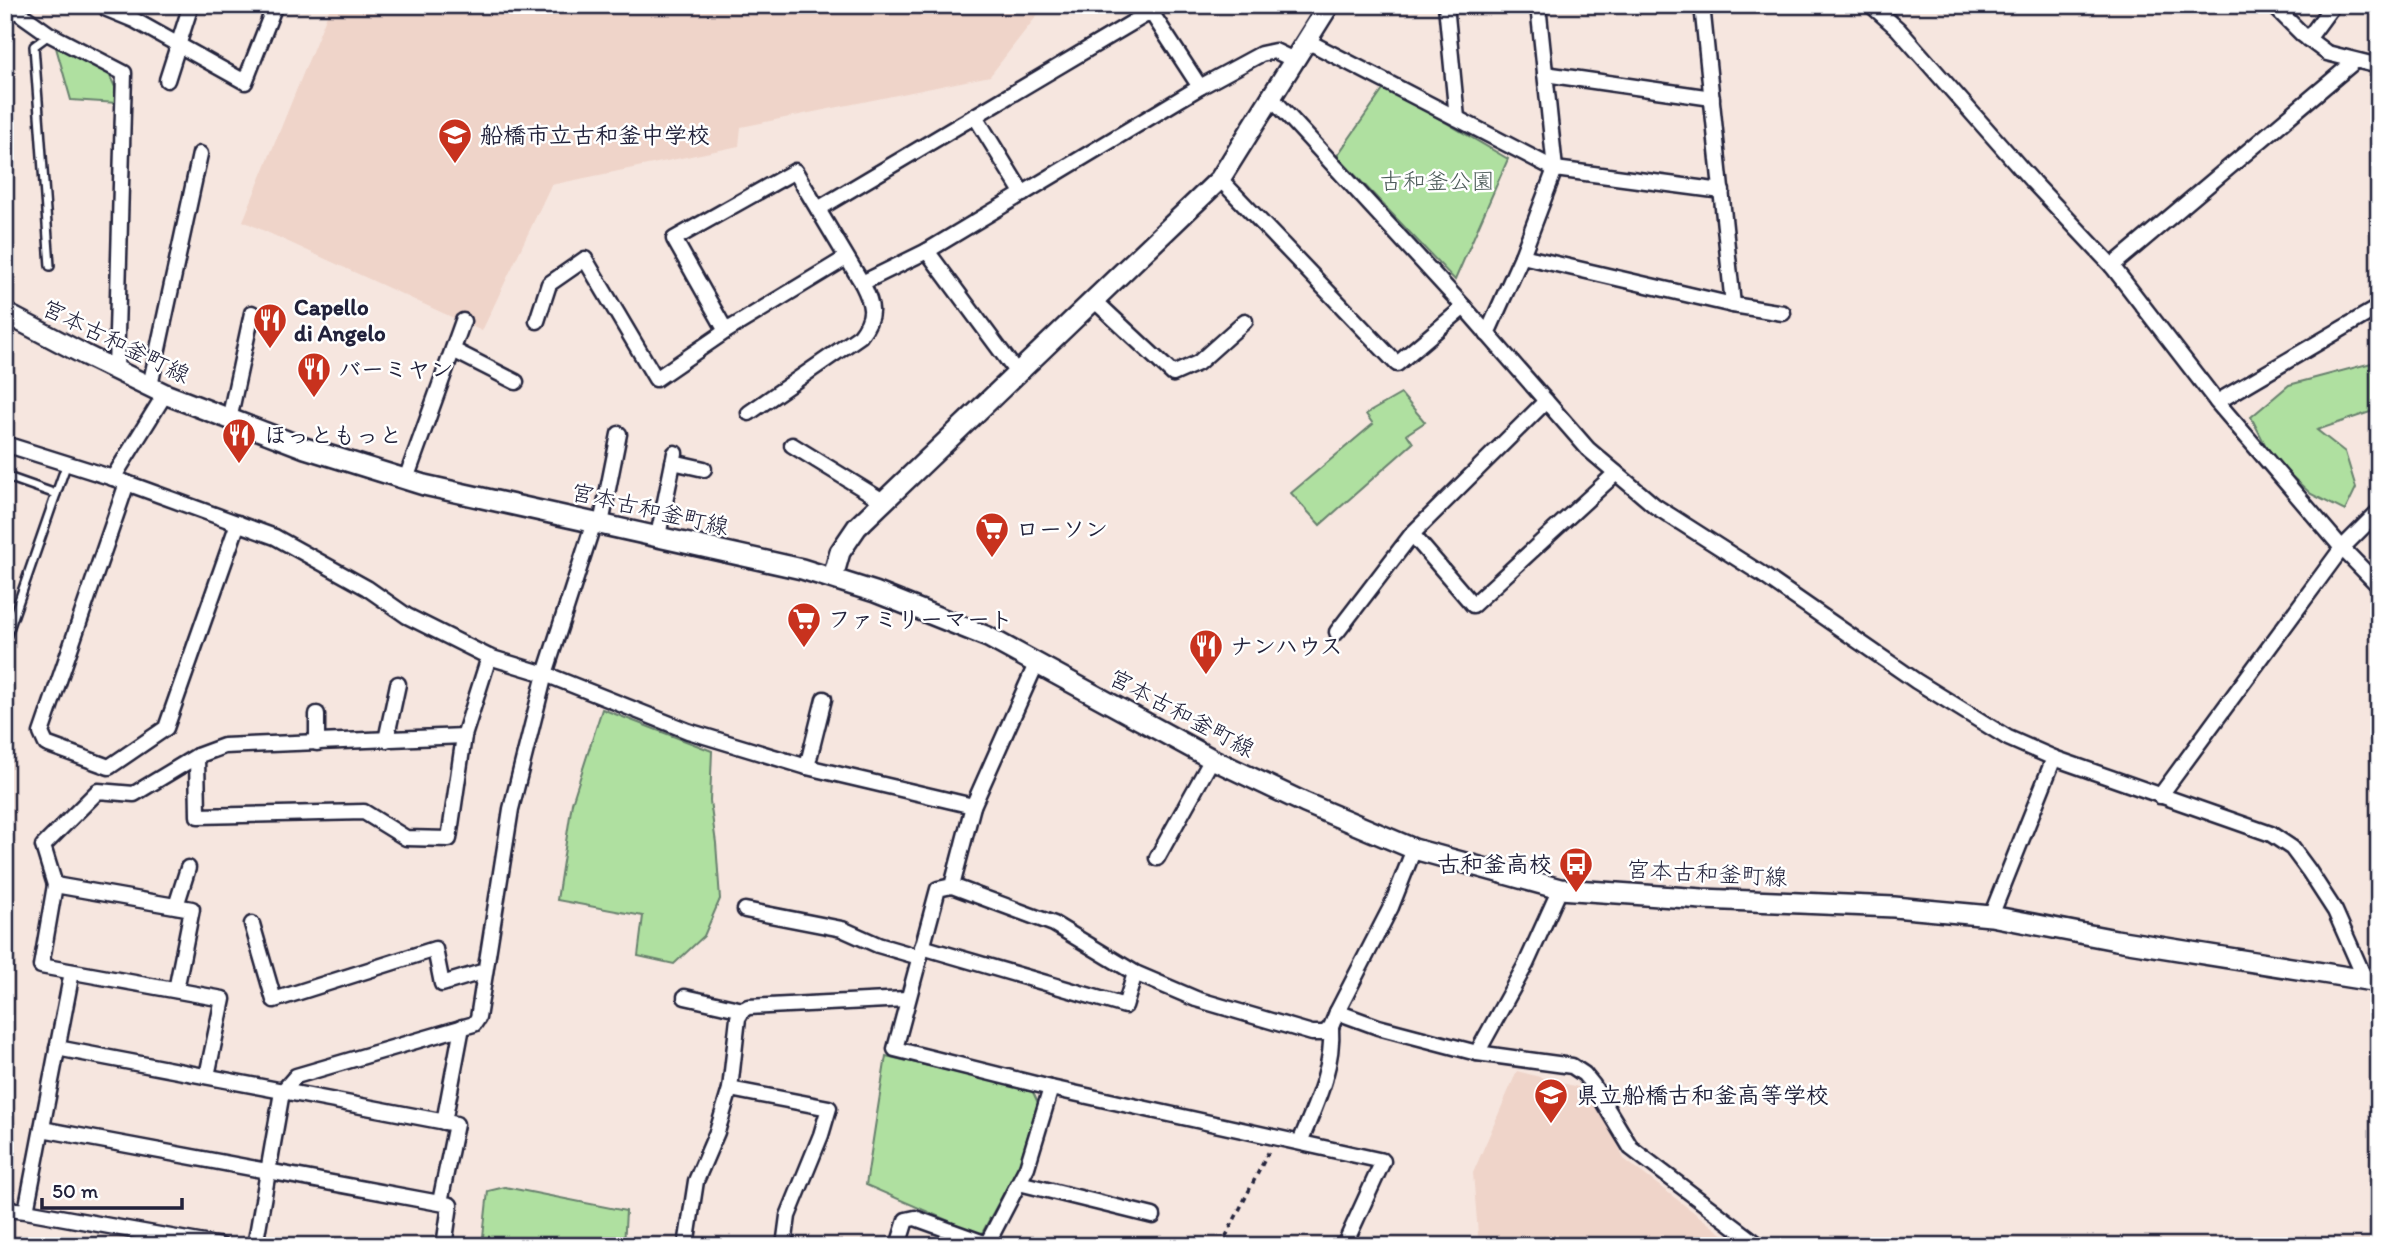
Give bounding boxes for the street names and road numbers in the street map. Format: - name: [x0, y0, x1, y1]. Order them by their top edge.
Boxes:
- street label: 宮本古和釜町線: [38, 293, 194, 389]
- street label: 宮本古和釜町線: [568, 477, 732, 541]
- street label: 宮本古和釜町線: [1104, 663, 1260, 763]
- street label: 宮本古和釜町線: [1626, 855, 1788, 891]

